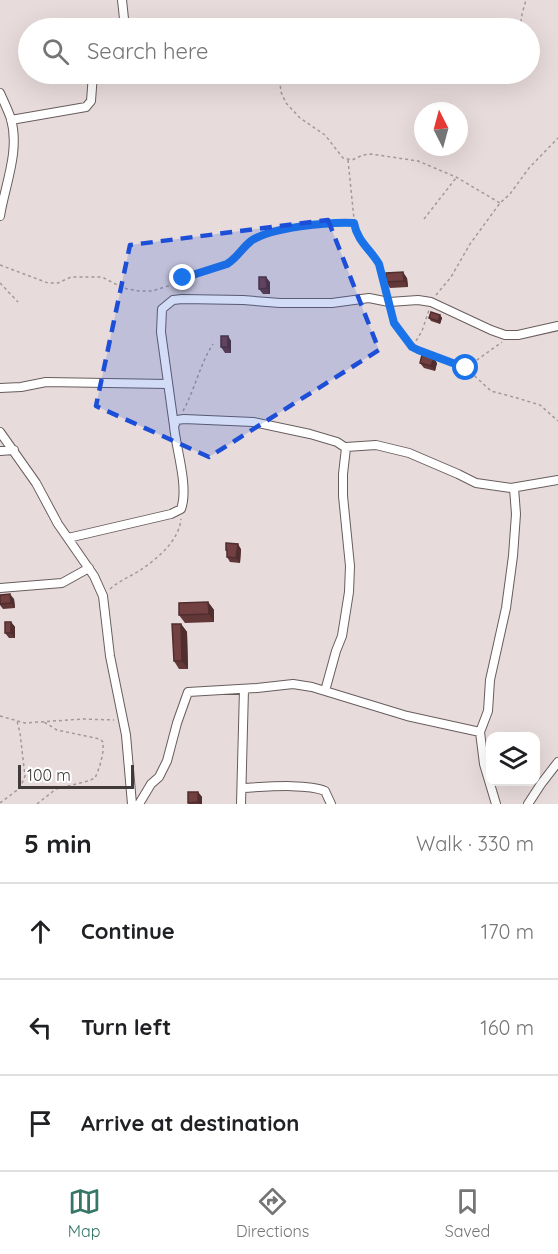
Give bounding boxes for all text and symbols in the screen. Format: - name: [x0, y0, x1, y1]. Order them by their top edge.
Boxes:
- search box: [18, 18, 540, 84]
- icon: search: [39, 35, 72, 68]
- text: Search here: [87, 37, 208, 65]
- north arrow: [414, 102, 468, 156]
- route end: [169, 264, 195, 290]
- route start: [452, 354, 478, 380]
- map controls: [486, 732, 540, 786]
- button: layers: [486, 732, 540, 786]
- scale bar: [18, 762, 134, 790]
- text: 100 m: [27, 765, 71, 785]
- text: 5 min: [24, 827, 92, 860]
- text: Walk · 330 m: [416, 831, 534, 856]
- icon: ahead: [24, 915, 57, 948]
- text: Continue: [81, 917, 175, 945]
- text: 170 m: [481, 919, 534, 944]
- icon: left: [24, 1011, 57, 1044]
- text: Turn left: [81, 1013, 171, 1041]
- text: 160 m: [480, 1015, 534, 1040]
- icon: arrive: [24, 1107, 57, 1140]
- text: Arrive at destination: [81, 1109, 299, 1137]
- tab: Map: [68, 1185, 101, 1241]
- tab: Directions: [236, 1185, 309, 1241]
- tab: Saved: [445, 1185, 490, 1241]

